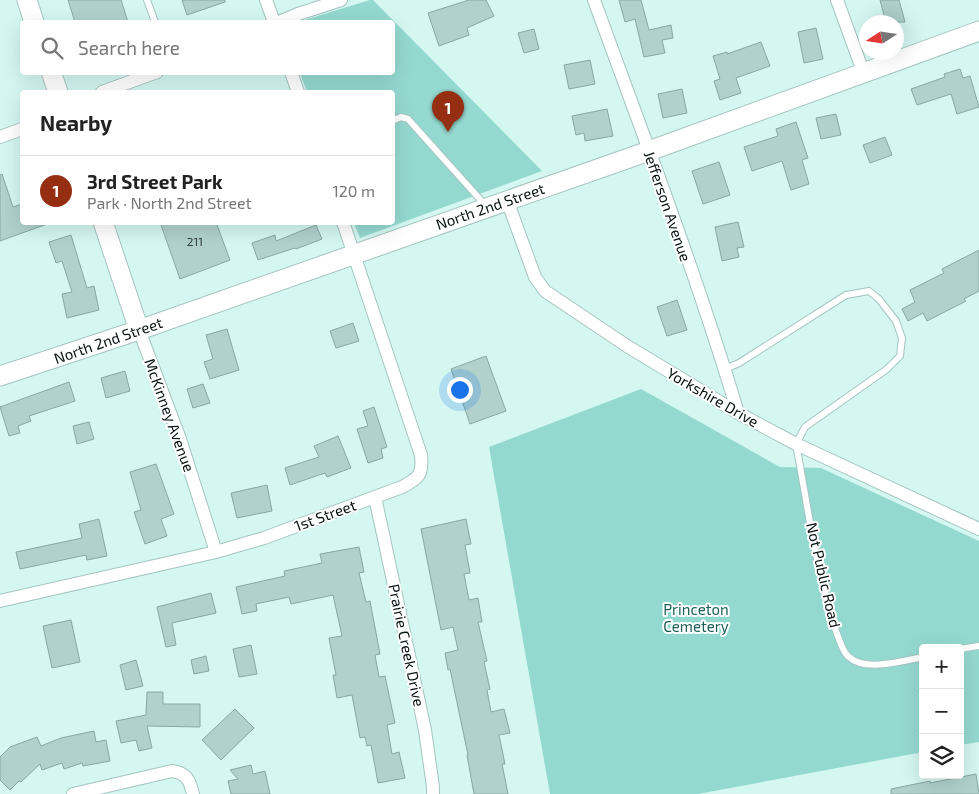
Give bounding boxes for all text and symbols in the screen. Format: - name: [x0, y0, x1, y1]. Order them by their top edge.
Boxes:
- north arrow: [859, 15, 904, 60]
- search box: [20, 20, 395, 75]
- icon: search: [38, 34, 66, 62]
- text: Search here: [78, 36, 180, 59]
- pin: 1: [432, 91, 464, 132]
- text: Nearby: [40, 110, 112, 135]
- street label: Jefferson Avenue: [641, 148, 695, 264]
- text: 3rd Street Park: [87, 170, 223, 193]
- street label: North 2nd Street: [433, 179, 547, 233]
- text: 1: [53, 181, 59, 200]
- text: 120 m: [332, 181, 375, 200]
- text: Park · North 2nd Street: [87, 193, 252, 212]
- house number: 211: [187, 234, 203, 248]
- street label: North 2nd Street: [51, 313, 165, 367]
- street label: McKinney Avenue: [141, 356, 199, 474]
- street label: Yorkshire Drive: [664, 364, 762, 430]
- your location: [447, 377, 473, 403]
- street label: 1st Street: [292, 495, 359, 534]
- street label: Not Public Road: [803, 521, 845, 629]
- street label: Prairie Creek Drive: [385, 582, 429, 708]
- park label: Princeton Cemetery: [663, 600, 729, 635]
- map controls: [919, 644, 964, 779]
- button: +: [919, 644, 964, 689]
- button: −: [919, 689, 964, 734]
- button: layers: [919, 734, 964, 779]

